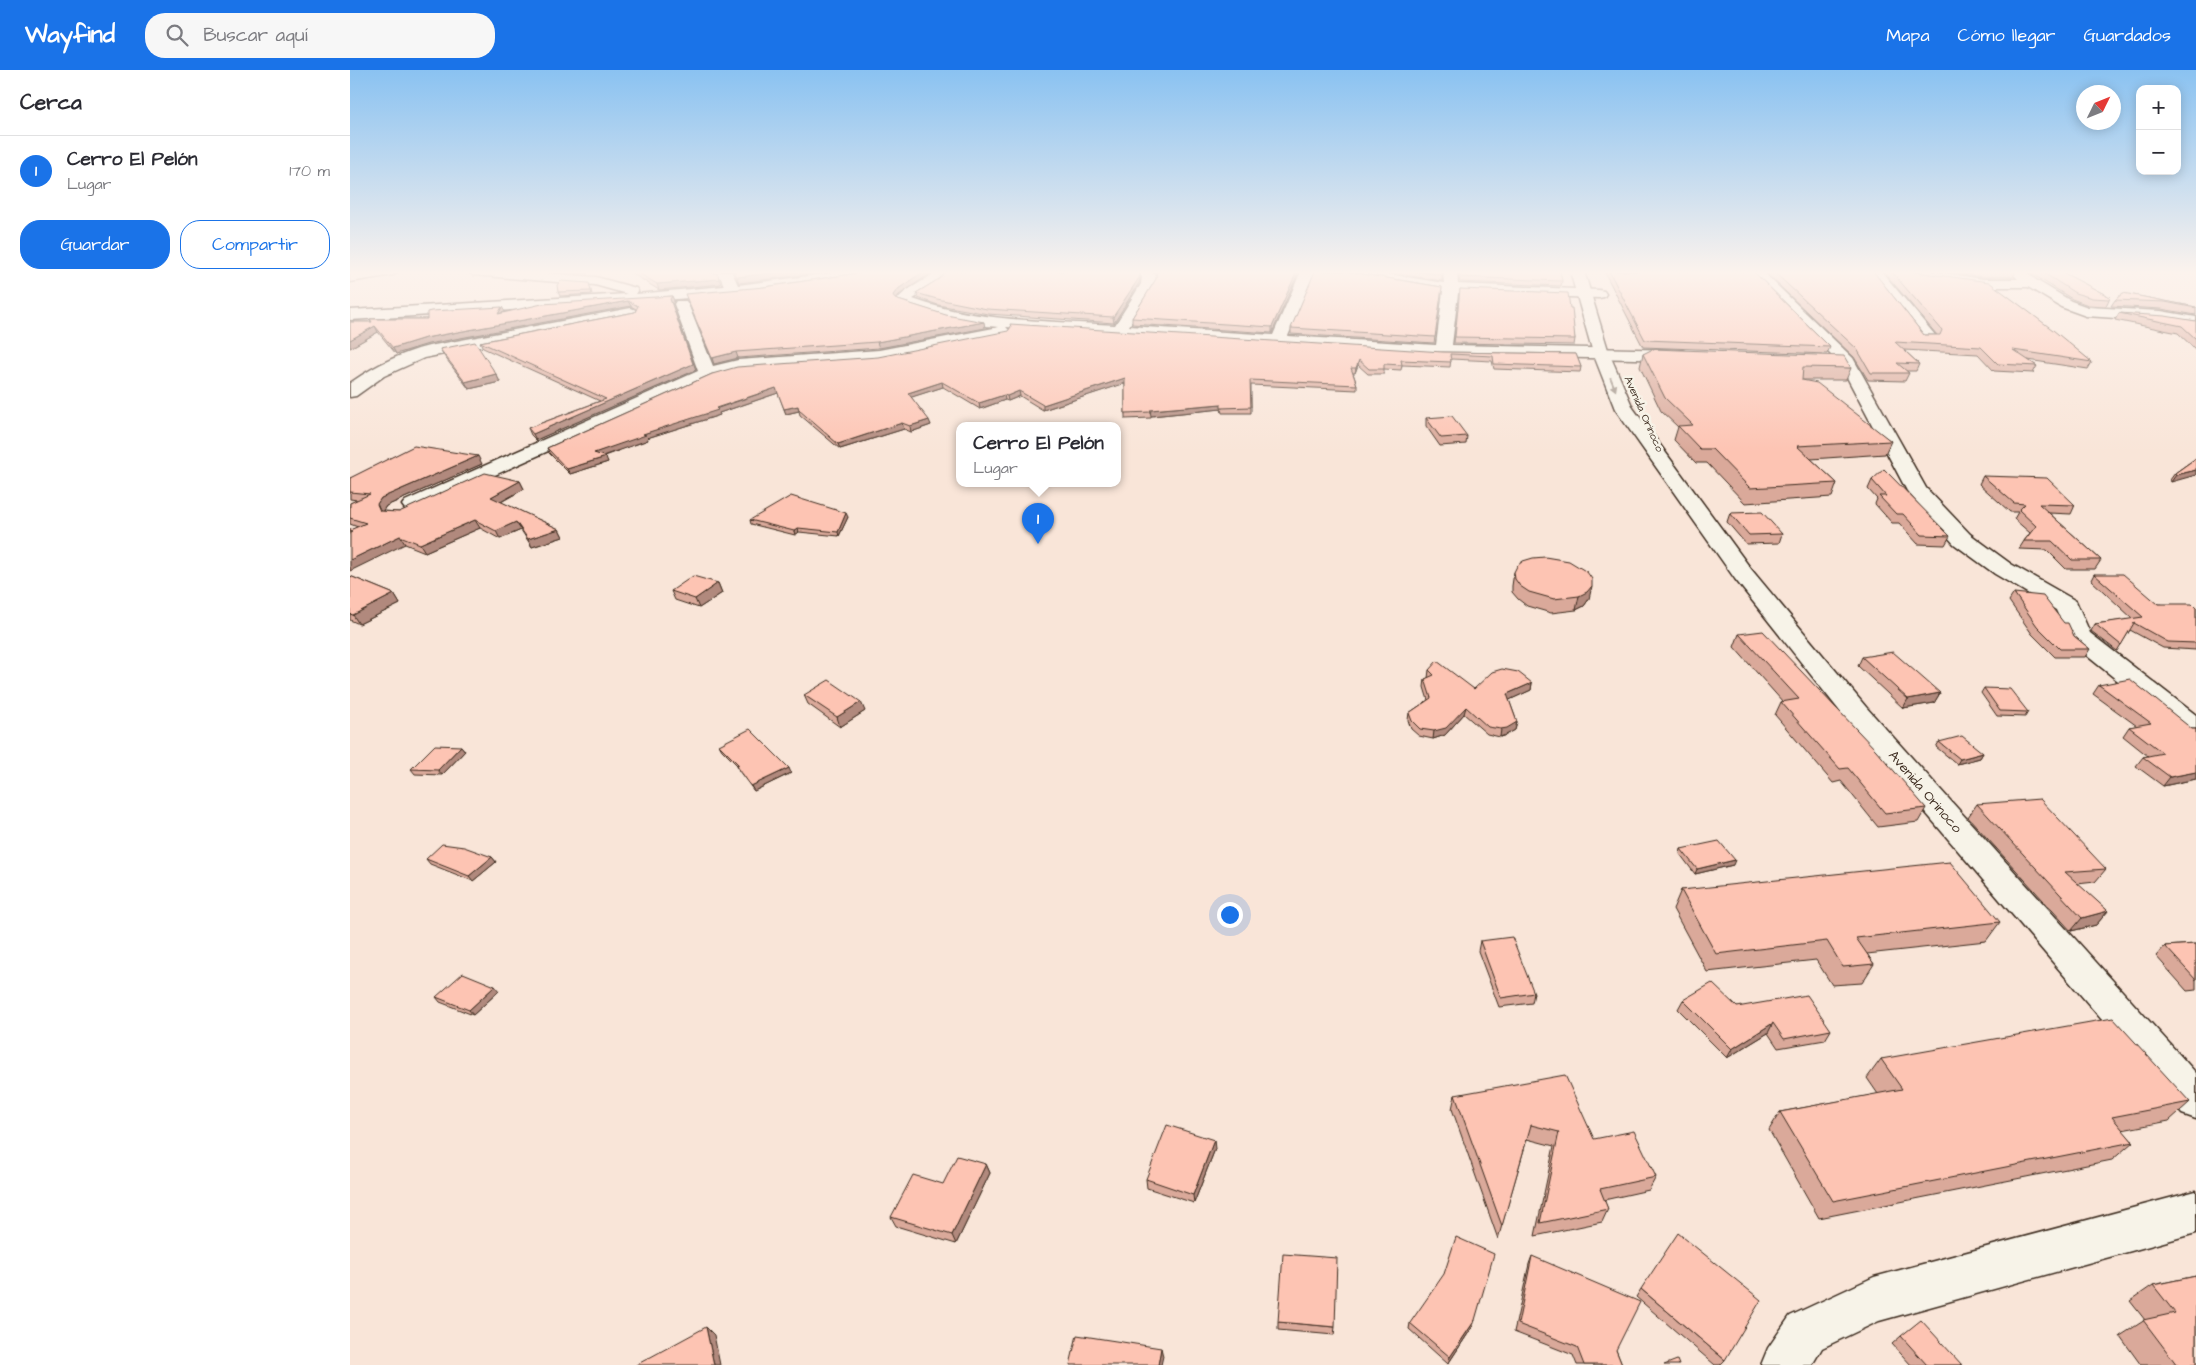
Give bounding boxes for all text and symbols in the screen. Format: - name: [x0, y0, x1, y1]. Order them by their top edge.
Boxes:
- search box: [145, 13, 495, 58]
- text: Wayfind: [25, 18, 115, 52]
- icon: search: [163, 21, 191, 49]
- text: Buscar aquí: [203, 22, 308, 49]
- text: Mapa: [1886, 23, 1930, 48]
- text: Cómo llegar: [1958, 23, 2056, 48]
- text: Guardados: [2084, 23, 2171, 48]
- north arrow: [2076, 85, 2121, 130]
- map controls: [2136, 85, 2181, 175]
- button: +: [2136, 85, 2181, 130]
- text: Cerca: [20, 88, 82, 117]
- button: −: [2136, 130, 2181, 175]
- text: Cerro El Pelón: [67, 146, 197, 173]
- text: 1: [35, 160, 37, 182]
- text: 170 m: [289, 160, 330, 182]
- text: Lugar: [67, 173, 111, 195]
- button: Guardar: [20, 220, 170, 269]
- button: Compartir: [180, 220, 330, 269]
- street label: Avenida Orinoco: [1621, 374, 1668, 455]
- one-way arrow: [1610, 376, 1618, 391]
- popup: [956, 422, 1121, 487]
- text: Cerro El Pelón: [973, 430, 1104, 457]
- text: Lugar: [973, 457, 1018, 479]
- pin: 1: [1022, 503, 1054, 544]
- street label: Avenida Orinoco: [1883, 746, 1967, 838]
- your location: [1217, 902, 1243, 928]

